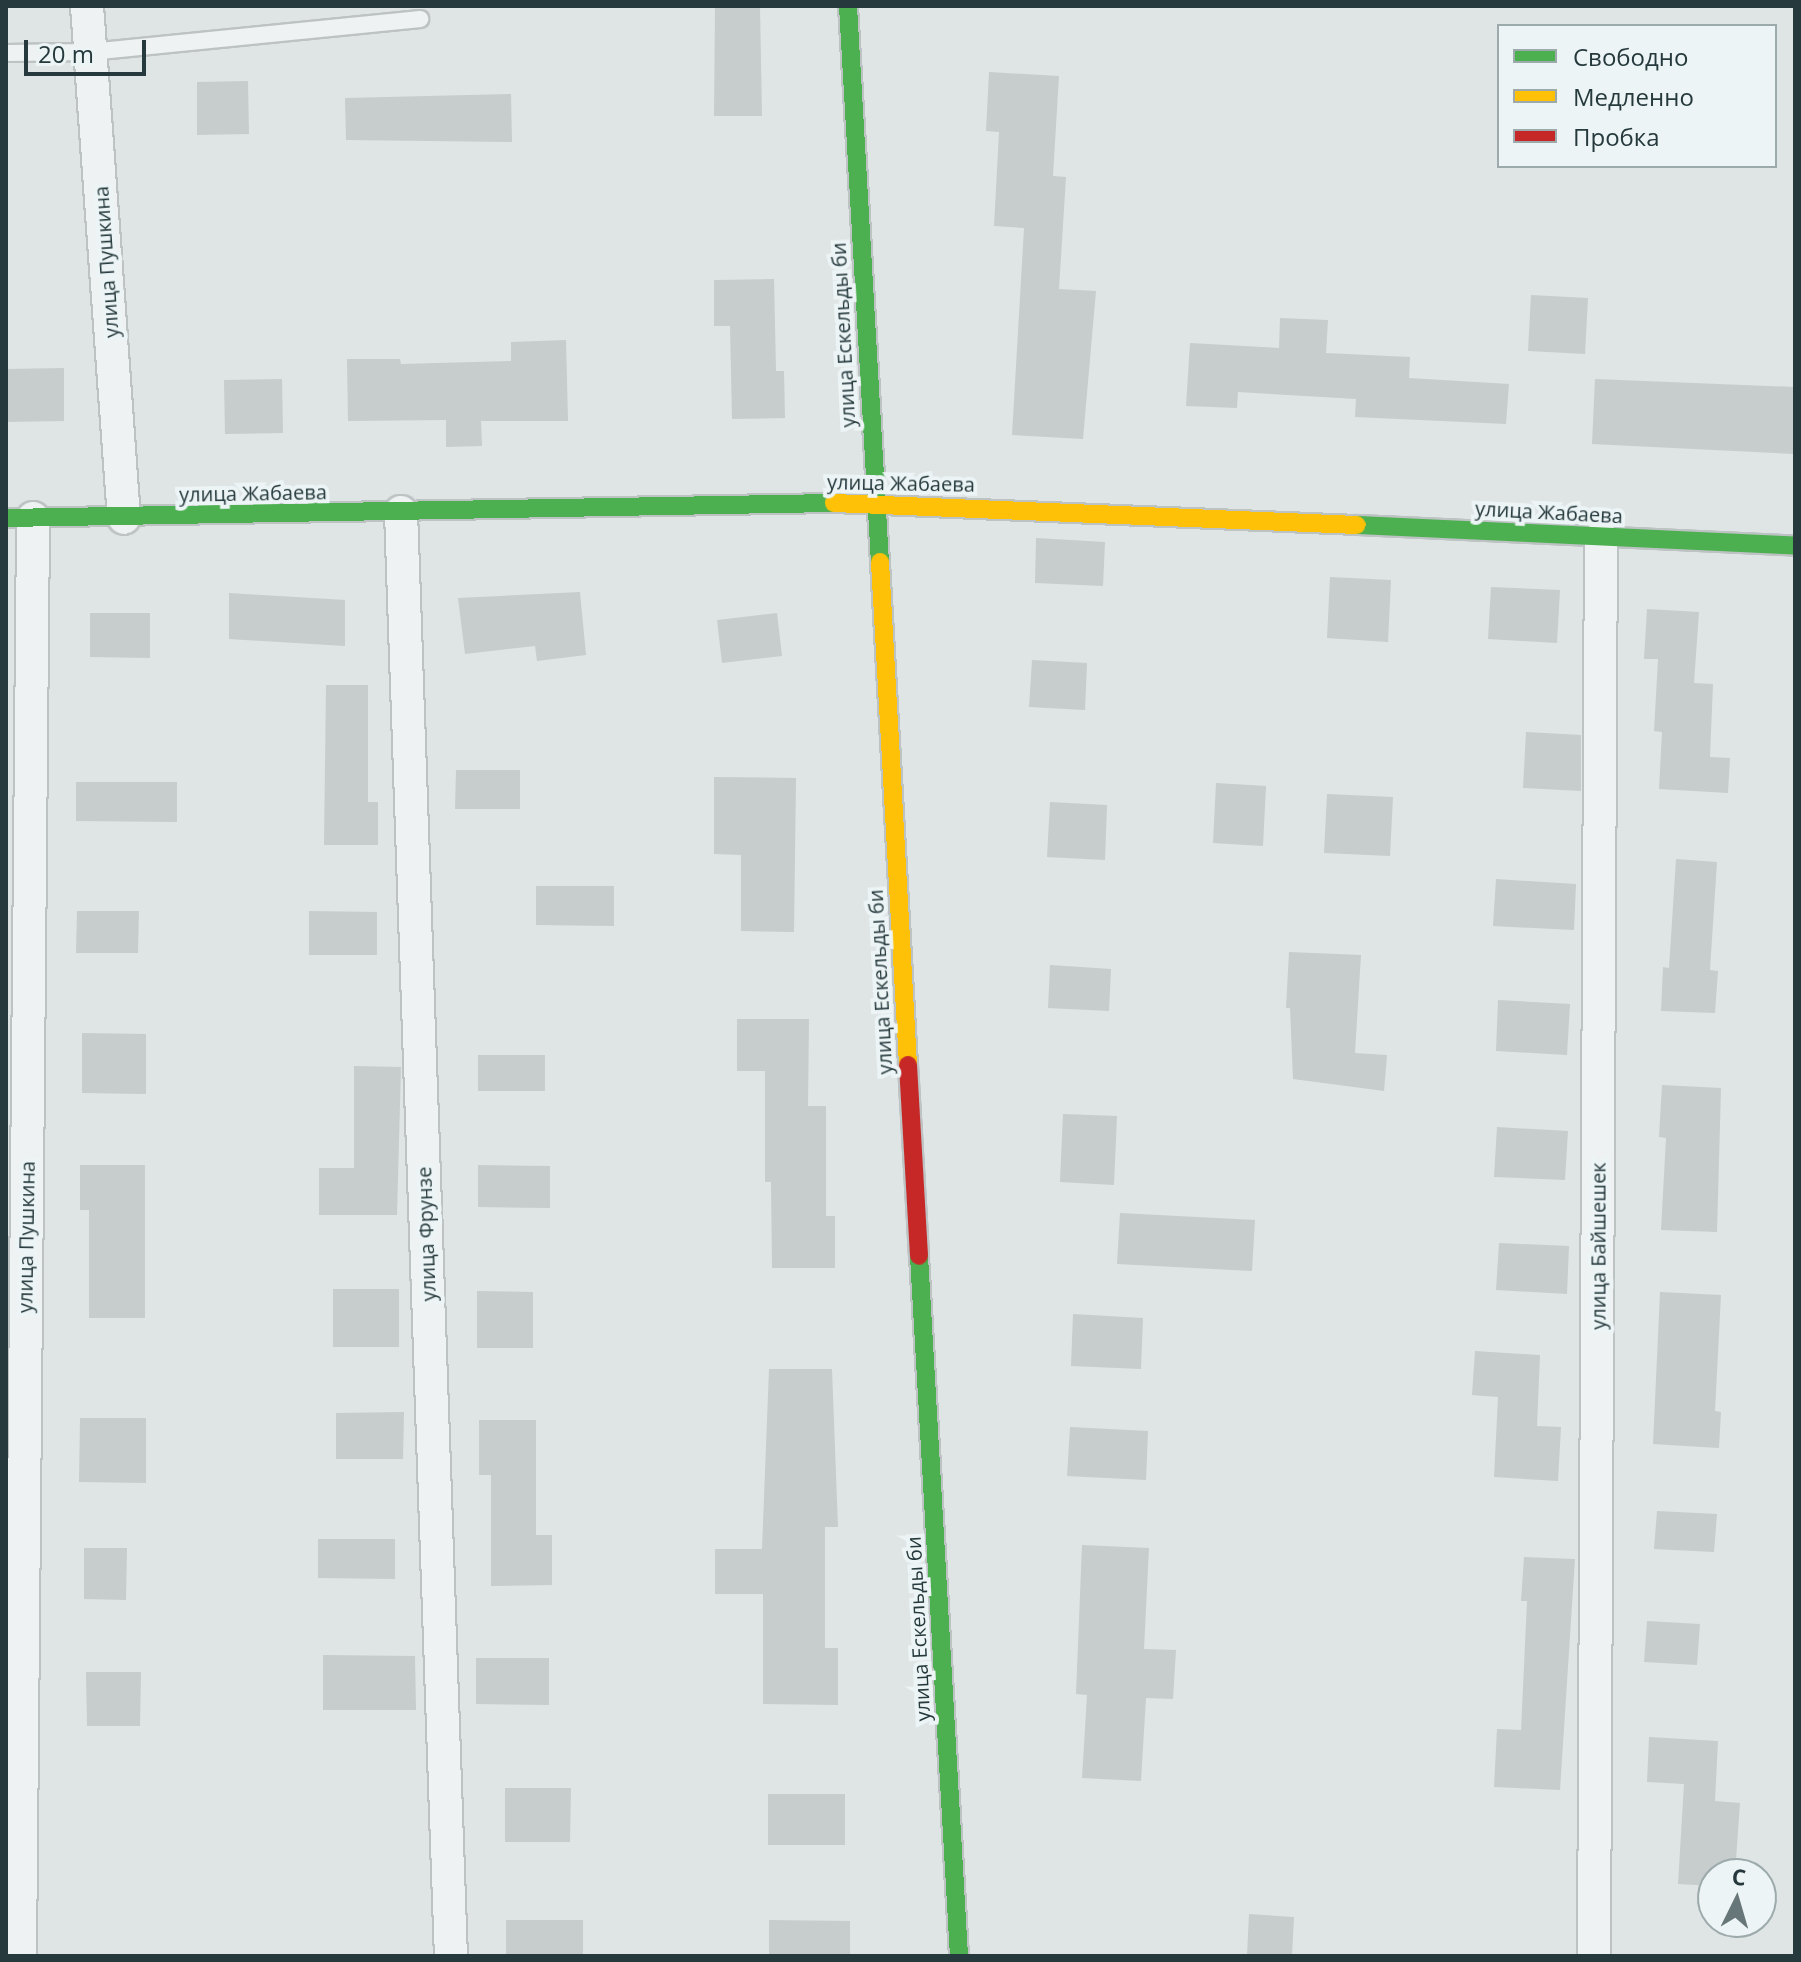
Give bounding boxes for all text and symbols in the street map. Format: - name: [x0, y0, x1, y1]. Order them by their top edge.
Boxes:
- scale bar: [28, 24, 150, 74]
- legend: [1497, 24, 1777, 168]
- text: 20 m: [38, 37, 94, 70]
- text: Свободно: [1573, 40, 1688, 73]
- text: Медленно: [1573, 80, 1694, 113]
- text: Пробка: [1573, 120, 1660, 153]
- street label: улица Пушкина: [89, 185, 123, 339]
- street label: улица Ескельды би: [826, 242, 860, 428]
- street label: улица Жабаева: [827, 470, 975, 496]
- street label: улица Жабаева: [179, 480, 327, 506]
- street label: улица Жабаева: [1475, 496, 1623, 528]
- street label: улица Ескельды би: [863, 889, 897, 1075]
- street label: улица Пушкина: [13, 1161, 39, 1313]
- street label: улица Байшешек: [1586, 1162, 1610, 1330]
- street label: улица Фрунзе: [412, 1166, 440, 1302]
- street label: улица Ескельды би: [901, 1536, 935, 1722]
- north arrow: [1697, 1858, 1777, 1938]
- text: С: [1731, 1861, 1747, 1892]

